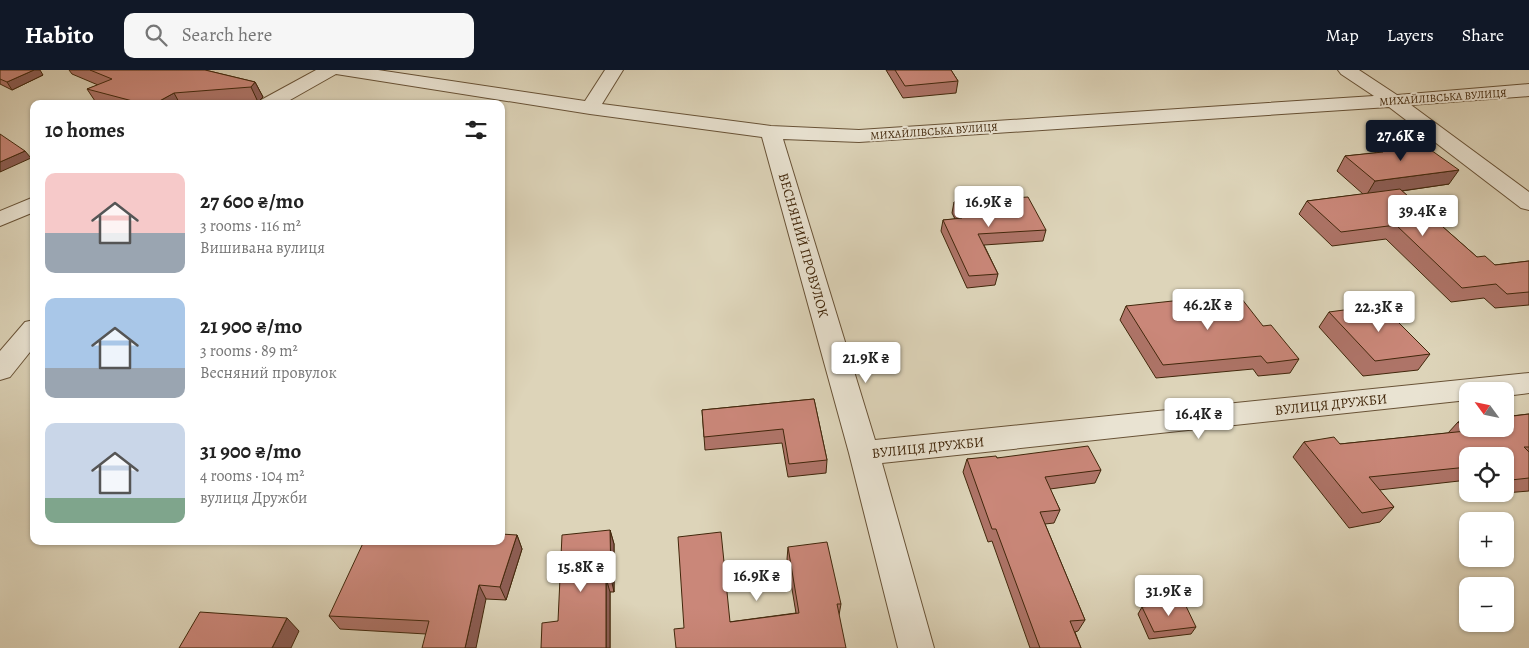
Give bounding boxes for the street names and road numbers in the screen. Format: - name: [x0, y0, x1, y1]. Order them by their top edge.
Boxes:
- street label: МИХАЙЛІВСЬКА ВУЛИЦЯ: [1379, 86, 1508, 109]
- street label: МИХАЙЛІВСЬКА ВУЛИЦЯ: [870, 120, 999, 143]
- street label: ВЕСНЯНИЙ ПРОВУЛОК: [774, 171, 833, 320]
- street label: ВУЛИЦЯ ДРУЖБИ: [1274, 389, 1388, 420]
- street label: ВУЛИЦЯ ДРУЖБИ: [871, 432, 985, 463]

